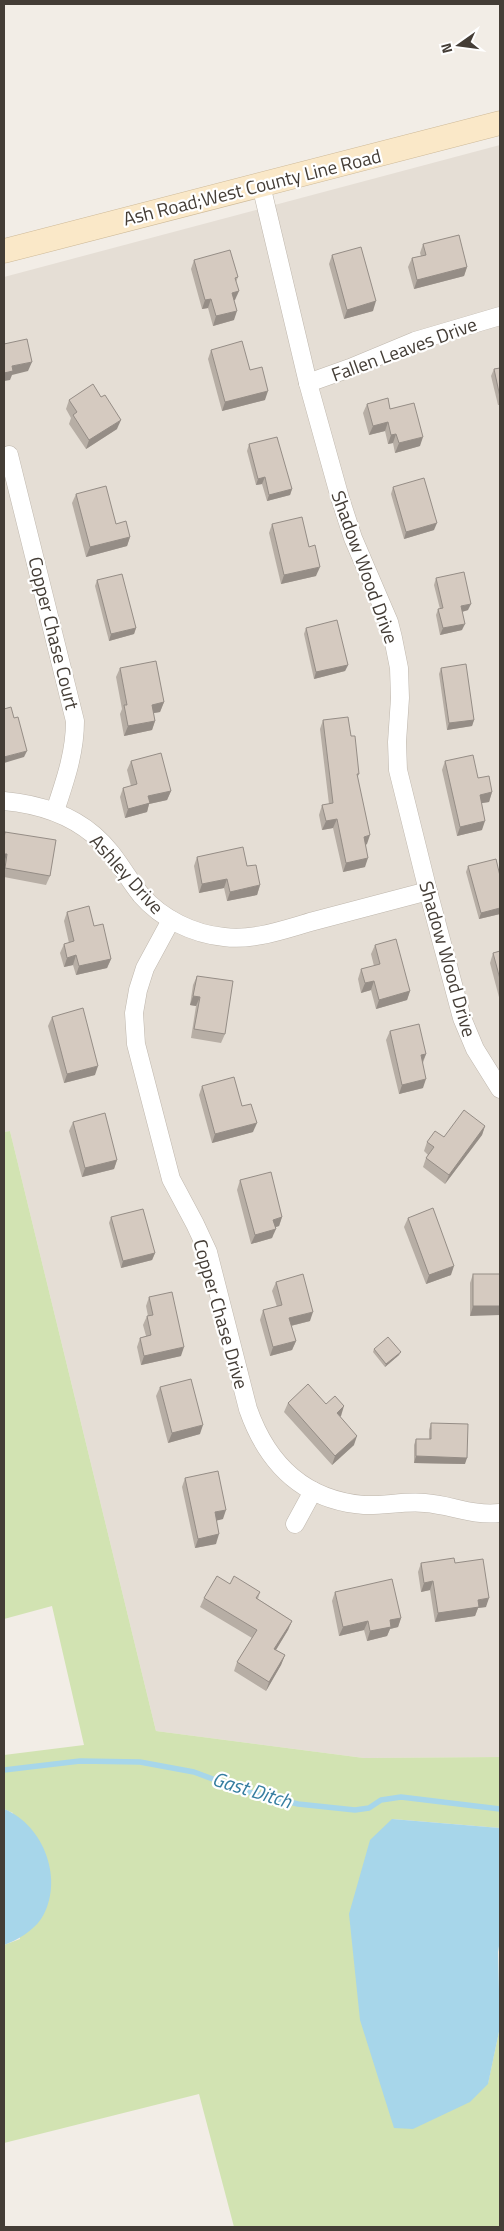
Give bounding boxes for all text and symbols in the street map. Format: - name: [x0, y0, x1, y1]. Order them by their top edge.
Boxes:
- north arrow: [434, 20, 484, 70]
- text: N: [435, 41, 457, 56]
- street label: Ash Road;West County Line Road: [120, 140, 384, 233]
- street label: Fallen Leaves Drive: [327, 309, 481, 388]
- street label: Shadow Wood Drive: [324, 486, 407, 647]
- street label: Copper Chase Court: [21, 553, 88, 713]
- street label: Ashley Drive: [83, 827, 171, 920]
- street label: Shadow Wood Drive: [412, 877, 485, 1040]
- street label: Copper Chase Drive: [186, 1235, 257, 1392]
- water label: Gast Ditch: [209, 1763, 297, 1817]

